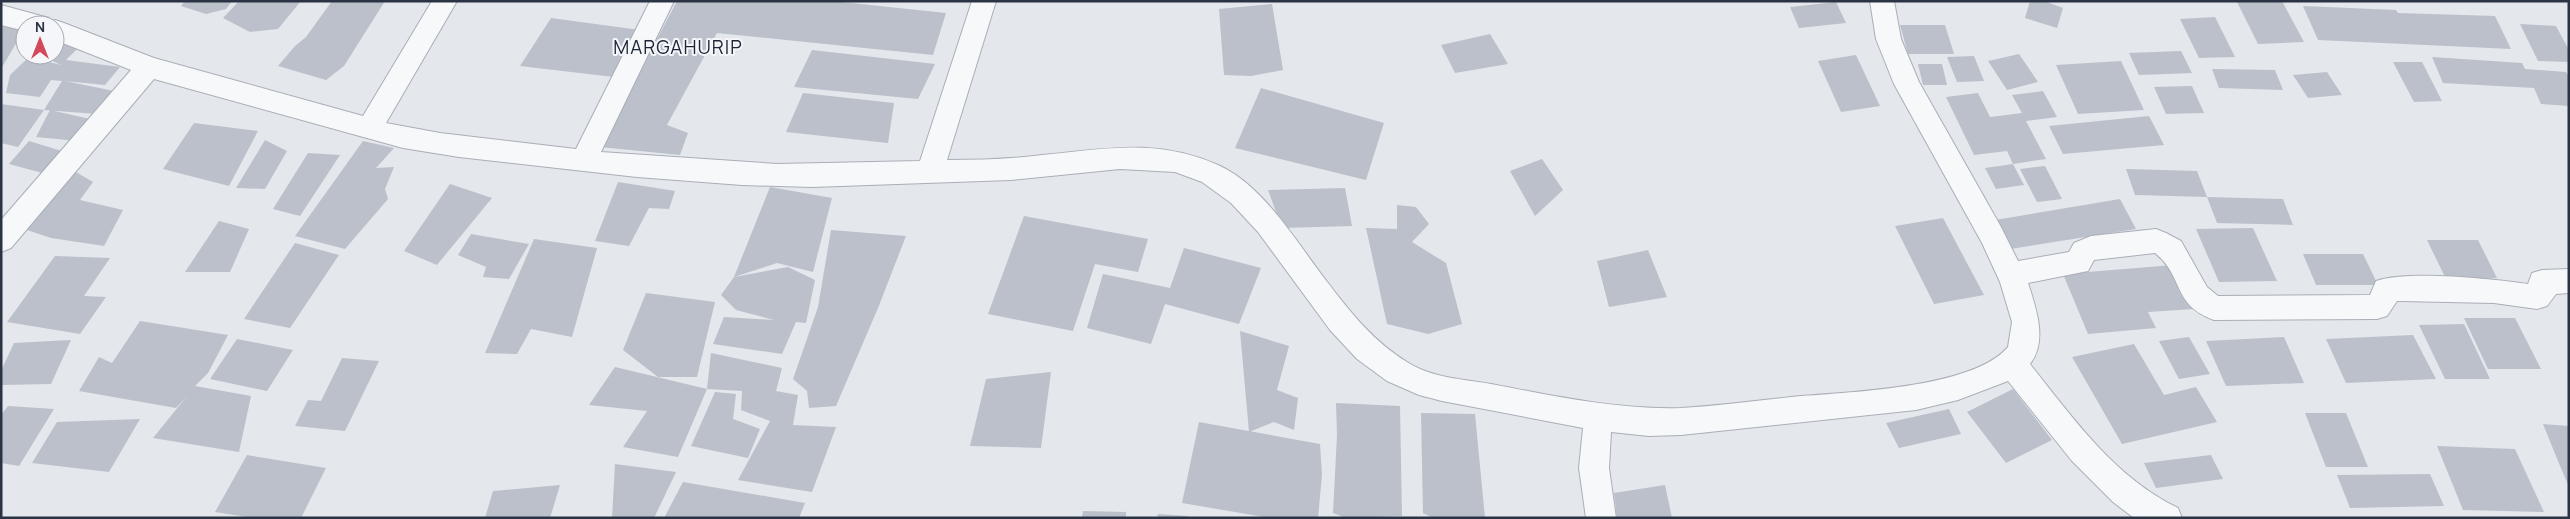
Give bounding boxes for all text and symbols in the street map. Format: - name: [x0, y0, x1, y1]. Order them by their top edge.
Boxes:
- north arrow: [15, 15, 65, 65]
- text: N: [35, 17, 45, 36]
- district label: MARGAHURIP: [613, 34, 743, 60]

